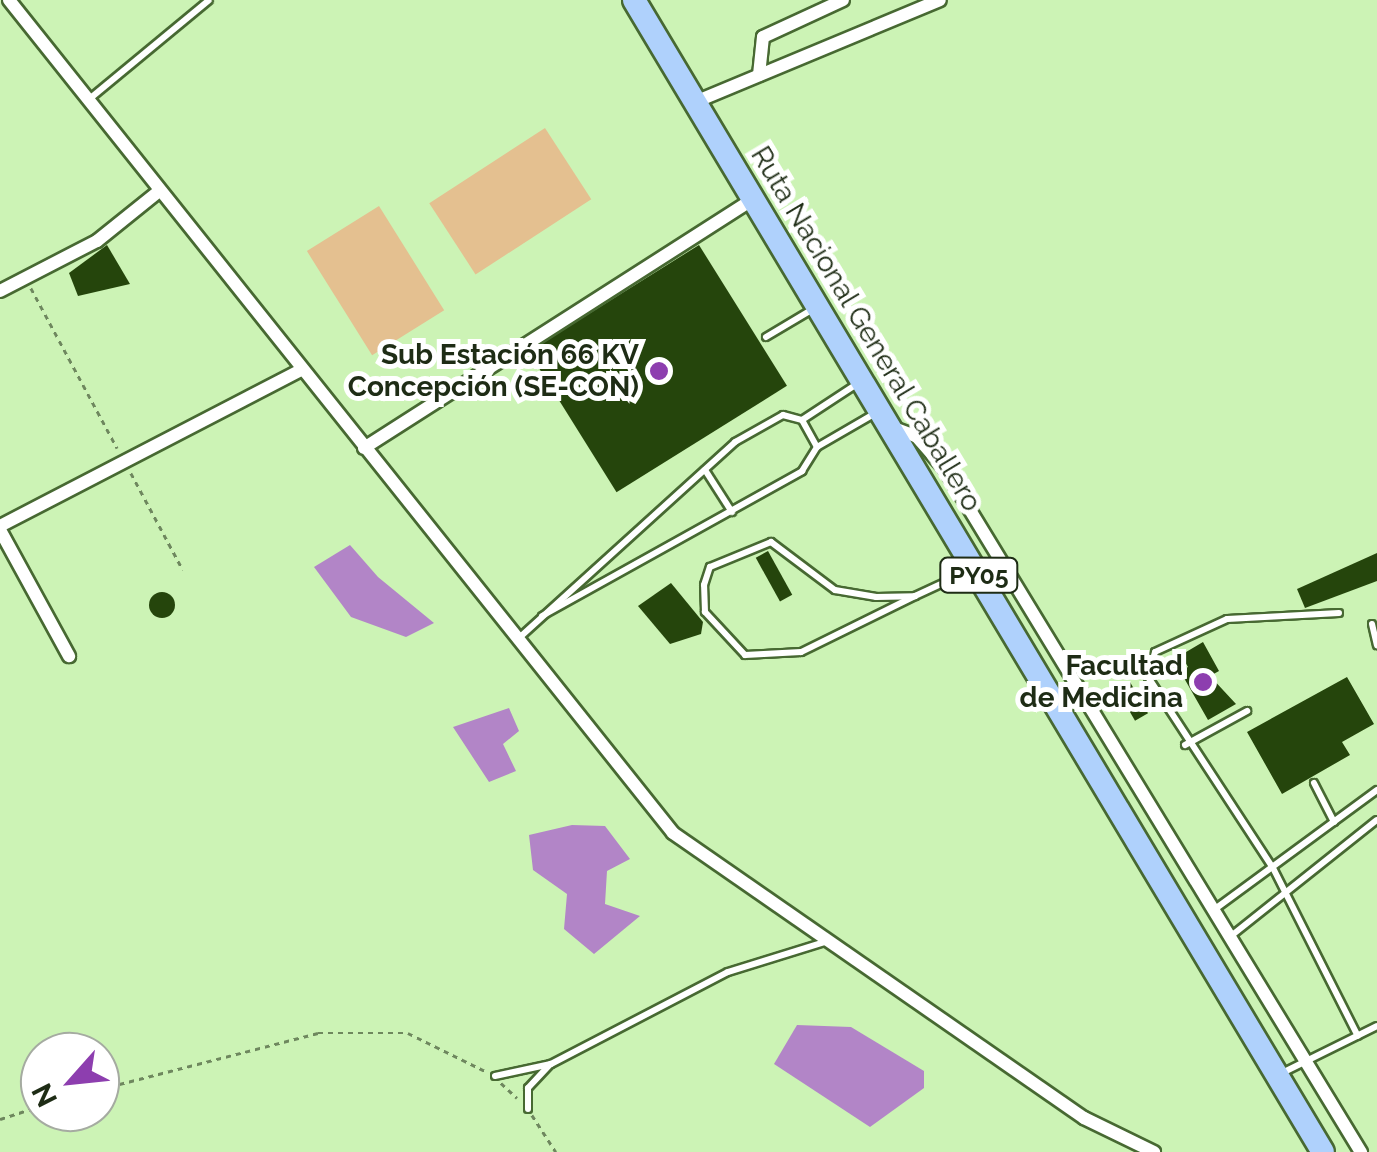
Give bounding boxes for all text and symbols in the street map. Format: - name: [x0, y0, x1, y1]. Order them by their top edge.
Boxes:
- street label: Ruta Nacional General Caballero: [743, 140, 989, 518]
- place label: Sub Estación 66 KV Concepción (SE-CON): [348, 338, 639, 404]
- marker: Sub Estación 66 KV Concepción (SE-CON): [648, 360, 670, 382]
- road number: PY05: [939, 555, 1019, 595]
- place label: Facultad de Medicina: [1020, 649, 1183, 715]
- marker: Facultad de Medicina: [1192, 671, 1214, 693]
- north arrow: [20, 1032, 120, 1132]
- text: N: [25, 1078, 64, 1112]

